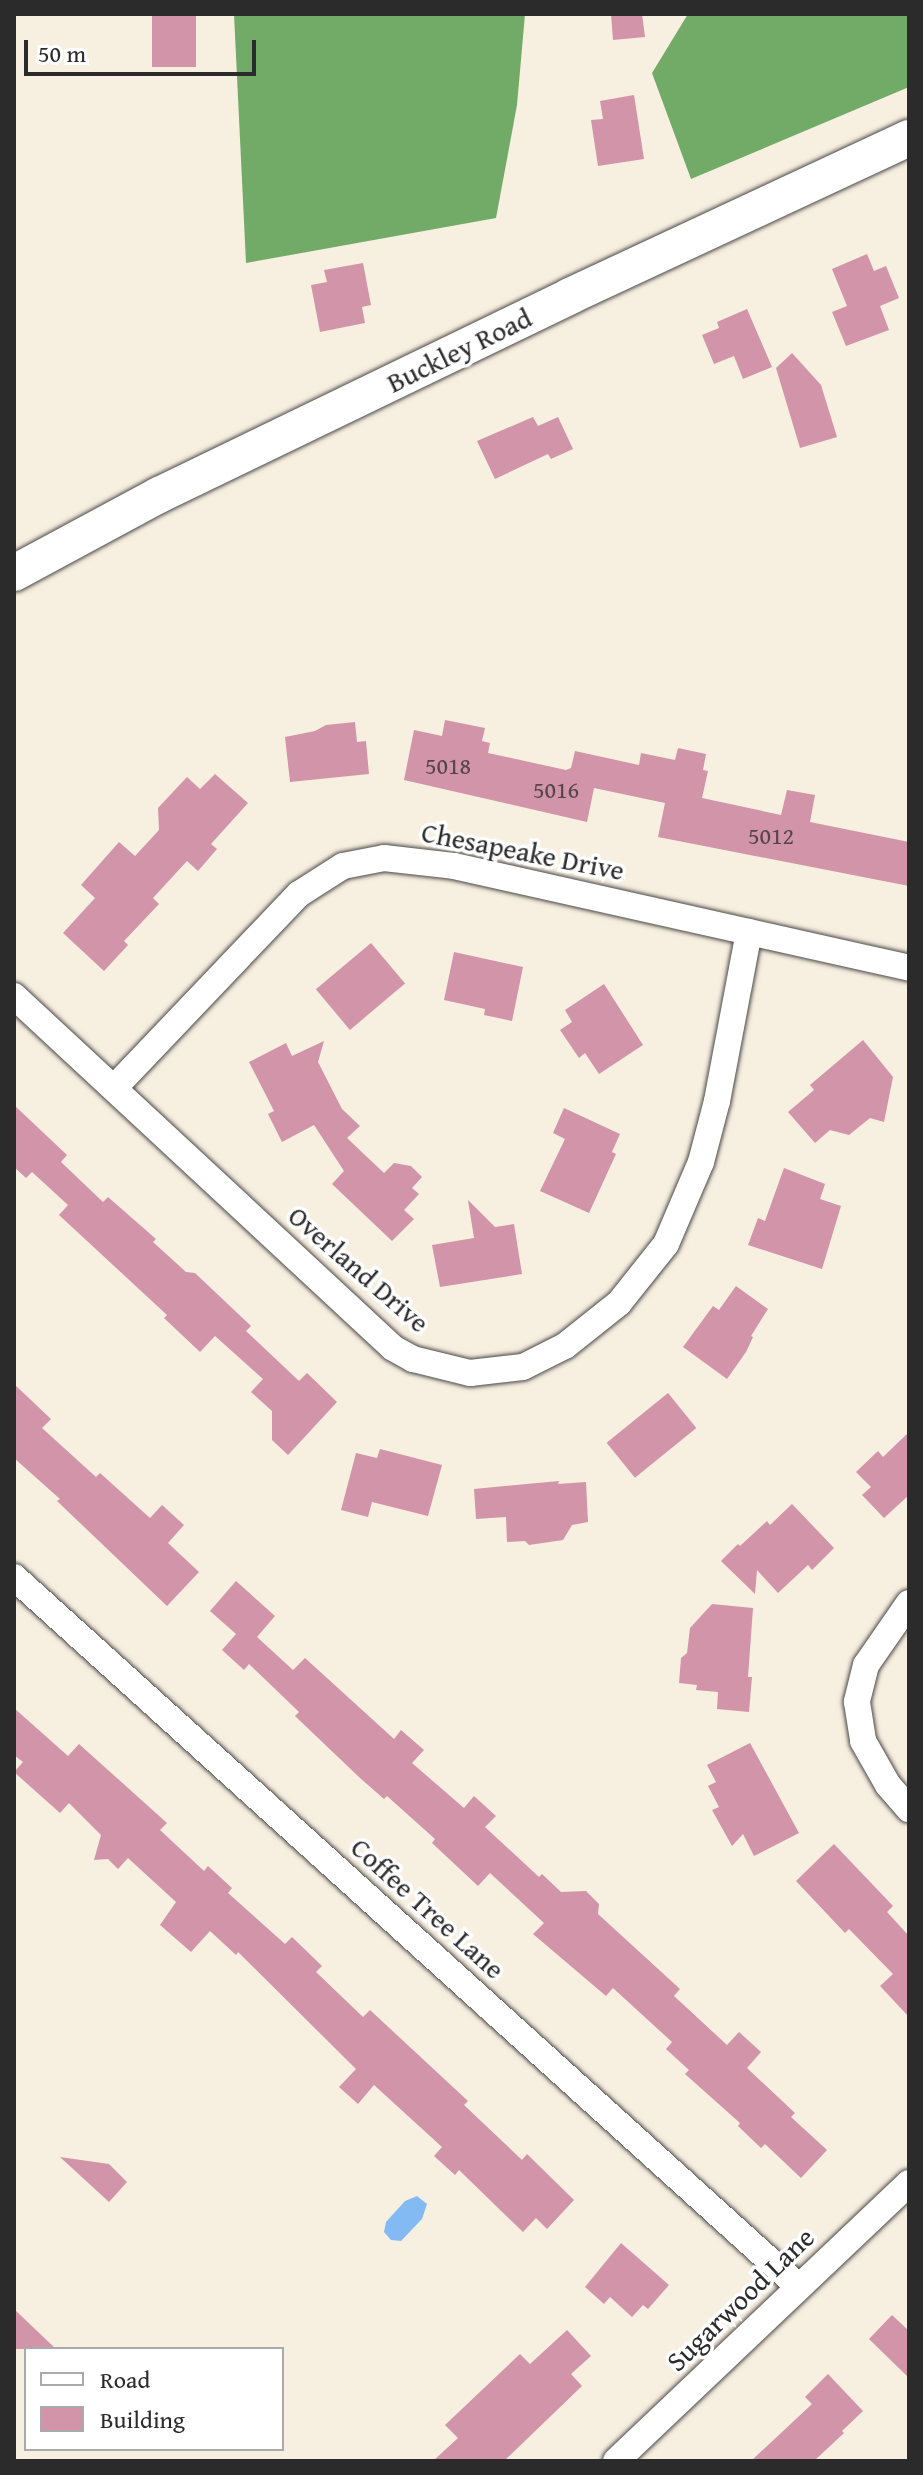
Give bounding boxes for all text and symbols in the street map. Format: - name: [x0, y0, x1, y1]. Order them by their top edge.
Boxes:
- scale bar: [28, 24, 260, 74]
- text: 50 m: [38, 36, 86, 71]
- street label: Buckley Road: [381, 301, 537, 399]
- house number: 5018: [425, 752, 471, 780]
- house number: 5016: [533, 776, 579, 804]
- street label: Chesapeake Drive: [419, 815, 627, 887]
- house number: 5012: [748, 822, 794, 850]
- street label: Overland Drive: [282, 1199, 436, 1339]
- street label: Coffee Tree Lane: [344, 1830, 512, 1986]
- street label: Sugarwood Lane: [659, 2220, 821, 2378]
- legend: [24, 2347, 284, 2451]
- text: Road: [100, 2362, 150, 2397]
- text: Building: [100, 2402, 185, 2437]

